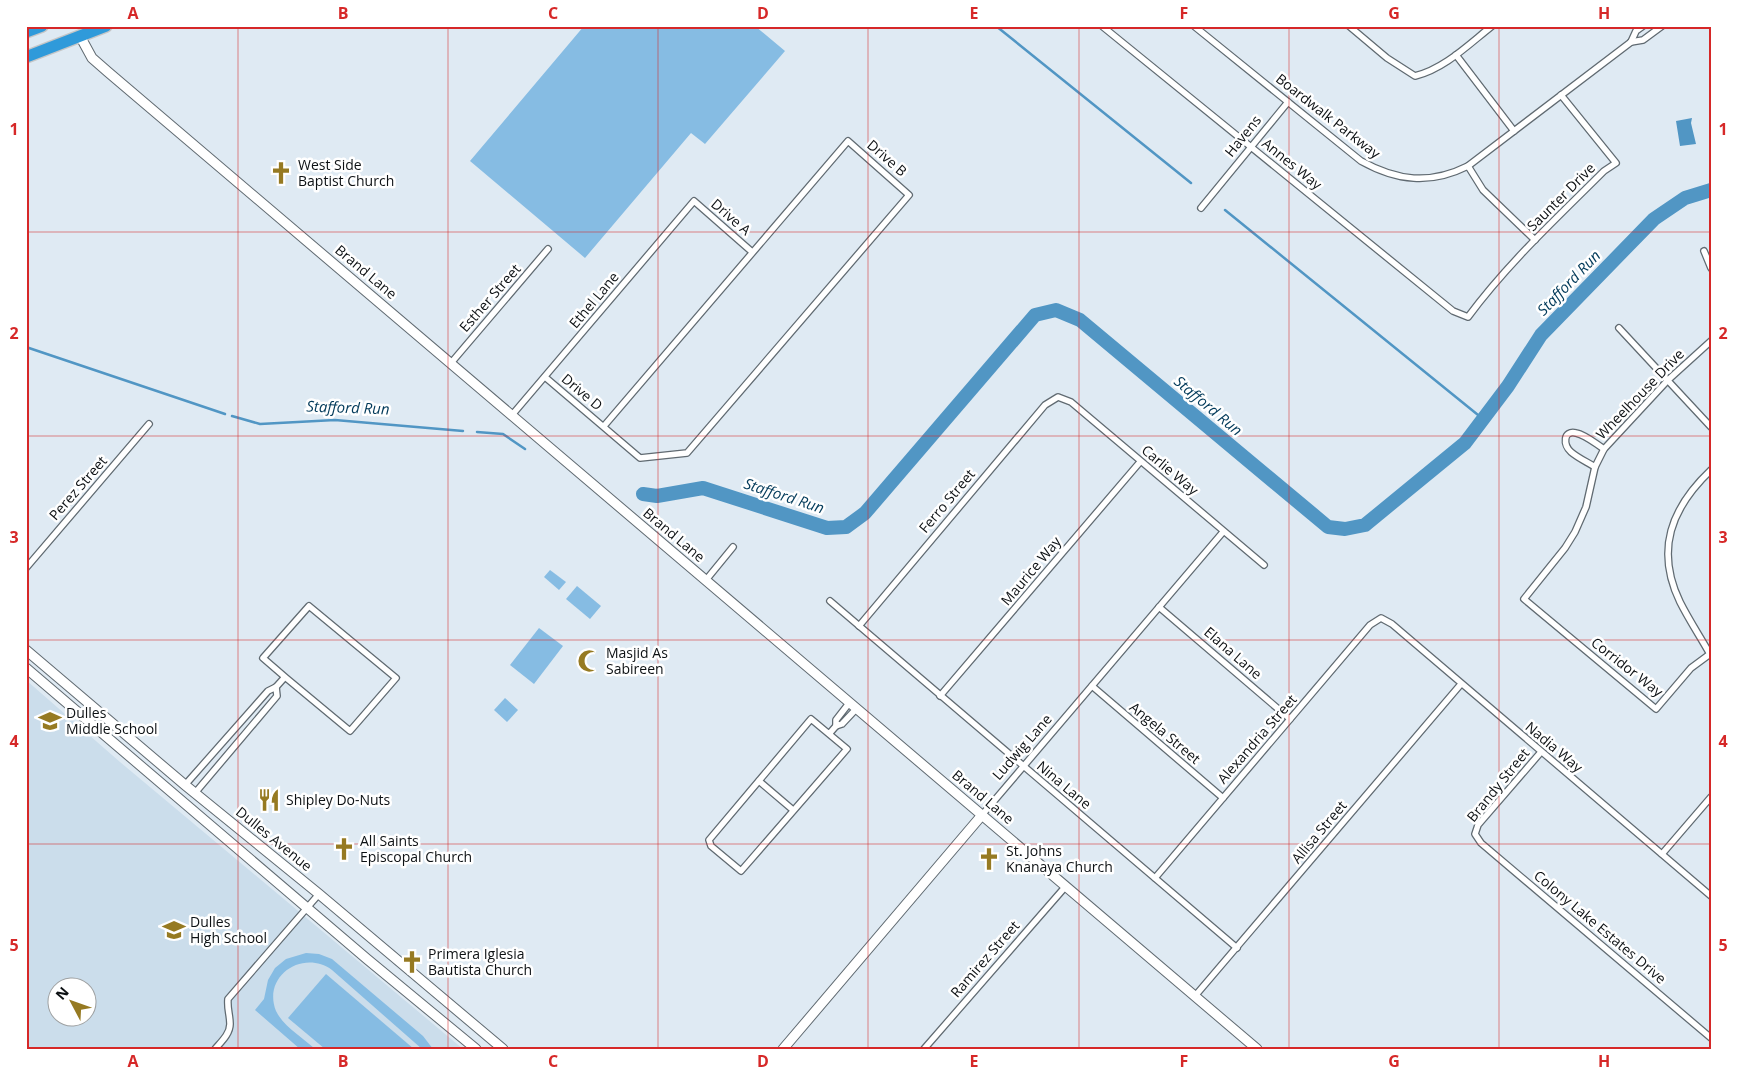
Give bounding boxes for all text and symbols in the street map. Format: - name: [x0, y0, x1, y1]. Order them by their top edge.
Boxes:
- text: A: [127, 2, 139, 24]
- text: B: [338, 2, 348, 24]
- text: C: [548, 2, 558, 24]
- text: D: [757, 2, 769, 24]
- text: E: [970, 2, 979, 24]
- text: F: [1180, 2, 1188, 24]
- text: G: [1388, 2, 1400, 24]
- text: H: [1598, 2, 1610, 24]
- street label: Boardwalk Parkway: [1272, 69, 1385, 163]
- street label: Havens: [1220, 111, 1265, 160]
- text: 1: [9, 118, 19, 140]
- text: 1: [1718, 118, 1728, 140]
- street label: Annes Way: [1258, 134, 1327, 194]
- street label: Drive B: [863, 135, 911, 180]
- place label: West Side Baptist Church: [298, 155, 394, 190]
- street label: Saunter Drive: [1522, 158, 1599, 235]
- church icon: West Side Baptist Church: [268, 160, 294, 186]
- street label: Drive A: [707, 194, 755, 239]
- street label: Brand Lane: [332, 240, 401, 303]
- water label: Stafford Run: [1532, 245, 1604, 319]
- street label: Esther Street: [455, 260, 524, 336]
- street label: Ethel Lane: [565, 267, 623, 332]
- text: 2: [9, 322, 19, 344]
- text: 2: [1718, 322, 1728, 344]
- street label: Wheelhouse Drive: [1592, 344, 1688, 443]
- street label: Drive D: [558, 369, 607, 414]
- water label: Stafford Run: [1170, 371, 1247, 440]
- water label: Stafford Run: [306, 396, 390, 418]
- street label: Carlie Way: [1138, 440, 1203, 500]
- street label: Perez Street: [44, 452, 111, 524]
- street label: Ferro Street: [914, 465, 979, 537]
- water label: Stafford Run: [742, 473, 827, 517]
- street label: Brand Lane: [640, 503, 709, 566]
- text: 3: [9, 526, 19, 548]
- text: 3: [1718, 526, 1728, 548]
- street label: Maurice Way: [996, 532, 1066, 609]
- street label: Elana Lane: [1200, 622, 1266, 683]
- street label: Corridor Way: [1587, 633, 1668, 701]
- place label: Masjid As Sabireen: [606, 643, 668, 678]
- mosque icon: Masjid As Sabireen: [576, 648, 602, 674]
- street label: Alexandria Street: [1213, 690, 1301, 787]
- street label: Angela Street: [1126, 697, 1205, 768]
- place label: Dulles Middle School: [66, 703, 158, 738]
- school or university icon: Dulles Middle School: [37, 708, 63, 734]
- street label: Ludwig Lane: [988, 710, 1056, 784]
- street label: Nadia Way: [1522, 717, 1588, 777]
- text: 4: [9, 730, 19, 752]
- text: 4: [1718, 730, 1728, 752]
- street label: Brandy Street: [1462, 744, 1533, 825]
- street label: Nina Lane: [1033, 756, 1096, 813]
- street label: Brand Lane: [949, 765, 1018, 828]
- restaurant icon: Shipley Do-Nuts: [256, 787, 282, 813]
- place label: Shipley Do-Nuts: [286, 790, 391, 809]
- street label: Allisa Street: [1287, 796, 1351, 867]
- street label: Dulles Avenue: [232, 802, 316, 875]
- place label: All Saints Episcopal Church: [360, 831, 472, 866]
- church icon: All Saints Episcopal Church: [331, 836, 357, 862]
- place label: St. Johns Knanaya Church: [1006, 841, 1113, 876]
- church icon: St. Johns Knanaya Church: [976, 846, 1002, 872]
- street label: Colony Lake Estates Drive: [1530, 866, 1671, 988]
- place label: Dulles High School: [190, 912, 267, 947]
- street label: Ramirez Street: [946, 916, 1023, 1001]
- school or university icon: Dulles High School: [161, 917, 187, 943]
- text: 5: [9, 934, 19, 956]
- text: 5: [1718, 934, 1728, 956]
- place label: Primera Iglesia Bautista Church: [428, 944, 532, 979]
- church icon: Primera Iglesia Bautista Church: [399, 949, 425, 975]
- north arrow: [48, 978, 98, 1028]
- text: N: [51, 983, 73, 1004]
- text: A: [127, 1050, 139, 1072]
- text: B: [338, 1050, 348, 1072]
- text: C: [548, 1050, 558, 1072]
- text: D: [757, 1050, 769, 1072]
- text: E: [970, 1050, 979, 1072]
- text: F: [1180, 1050, 1188, 1072]
- text: G: [1388, 1050, 1400, 1072]
- text: H: [1598, 1050, 1610, 1072]

